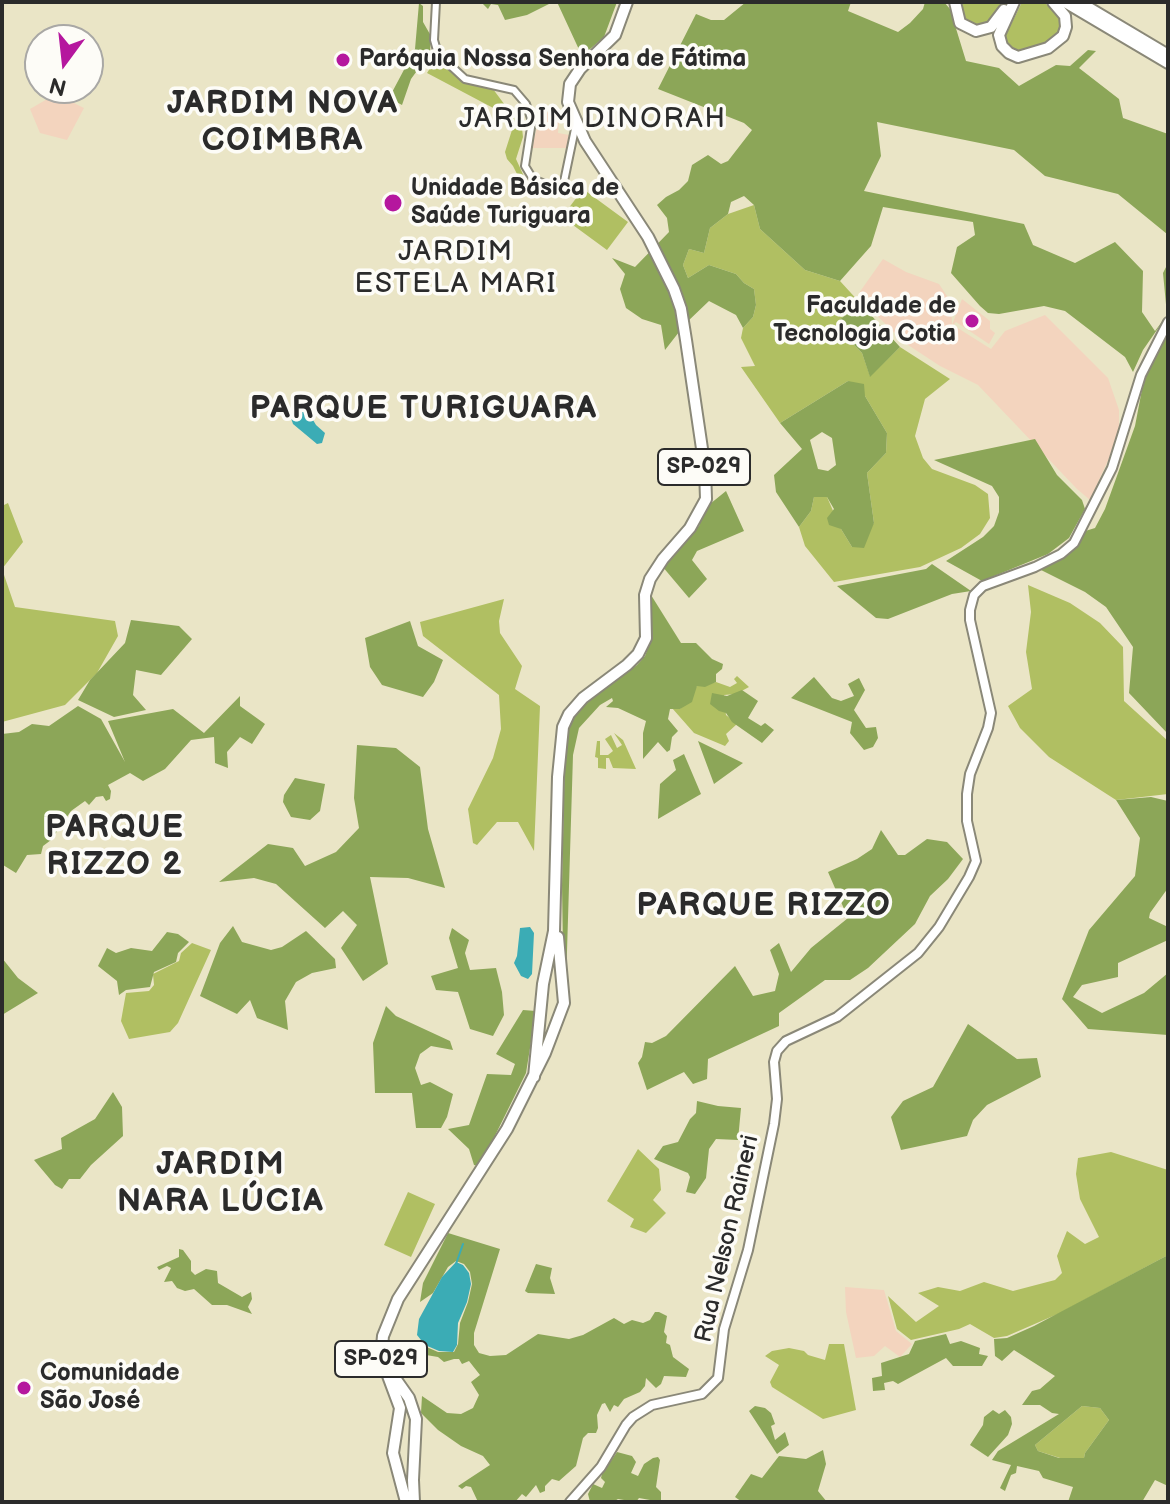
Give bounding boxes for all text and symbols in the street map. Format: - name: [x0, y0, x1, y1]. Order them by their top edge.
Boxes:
- north arrow: [24, 24, 104, 104]
- place label: Paróquia Nossa Senhora de Fátima: [359, 46, 746, 74]
- marker: Paróquia Nossa Senhora de Fátima: [334, 51, 352, 69]
- text: N: [47, 71, 70, 101]
- district label: JARDIM NOVA COIMBRA: [167, 86, 399, 161]
- district label: JARDIM DINORAH: [459, 103, 727, 137]
- place label: Unidade Básica de Saúde Turiguara: [411, 175, 619, 231]
- marker: Unidade Básica de Saúde Turiguara: [382, 192, 404, 214]
- district label: JARDIM ESTELA MARI: [355, 236, 557, 302]
- place label: Faculdade de Tecnologia Cotia: [773, 293, 956, 349]
- marker: Faculdade de Tecnologia Cotia: [963, 312, 981, 330]
- district label: PARQUE TURIGUARA: [250, 391, 598, 429]
- road number: SP-029: [658, 449, 750, 485]
- district label: PARQUE RIZZO 2: [45, 810, 185, 885]
- district label: PARQUE RIZZO: [636, 888, 892, 926]
- street label: Rua Nelson Raineri: [690, 1132, 766, 1346]
- district label: JARDIM NARA LÚCIA: [117, 1147, 325, 1222]
- road number: SP-029: [335, 1341, 427, 1377]
- place label: Comunidade São José: [40, 1360, 179, 1416]
- marker: Comunidade São José: [15, 1379, 33, 1397]

